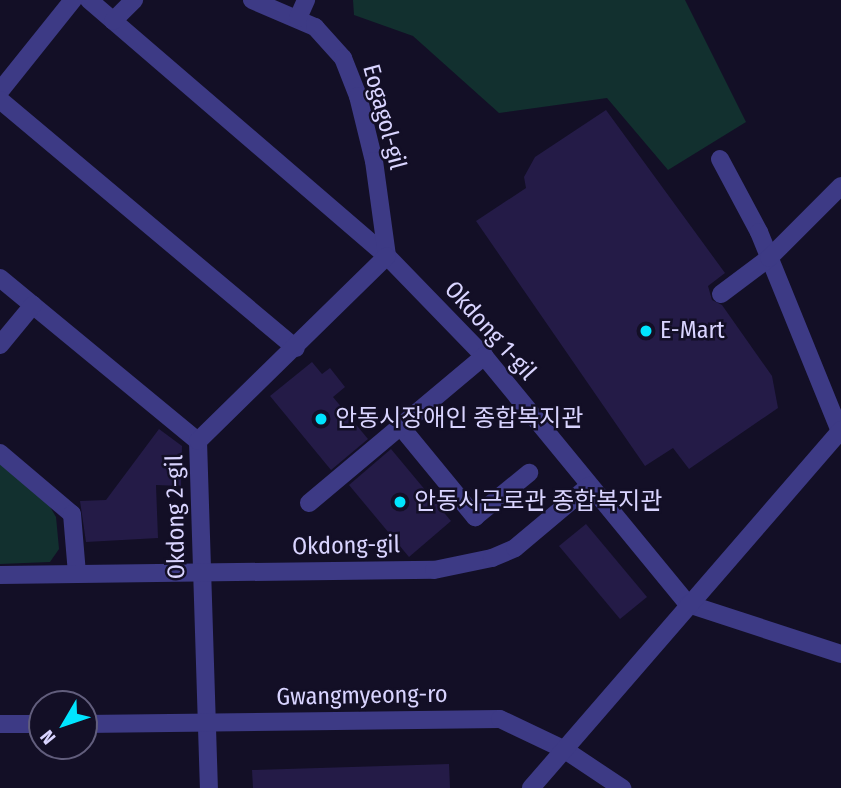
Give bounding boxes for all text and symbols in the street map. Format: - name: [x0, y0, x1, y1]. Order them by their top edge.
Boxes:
- street label: Eogagol-gil: [356, 61, 412, 173]
- street label: Okdong 1-gil: [438, 276, 542, 386]
- place label: E-Mart: [660, 317, 725, 345]
- marker: E-Mart: [638, 323, 654, 339]
- place label: 안동시장애인 종합복지관: [335, 405, 584, 433]
- marker: 안동시장애인 종합복지관: [313, 411, 329, 427]
- street label: Okdong 2-gil: [161, 455, 191, 579]
- place label: 안동시근로관 종합복지관: [414, 488, 663, 516]
- marker: 안동시근로관 종합복지관: [392, 494, 408, 510]
- street label: Okdong-gil: [292, 531, 400, 561]
- street label: Gwangmyeong-ro: [276, 680, 448, 712]
- north arrow: [28, 690, 98, 760]
- text: N: [35, 726, 60, 749]

